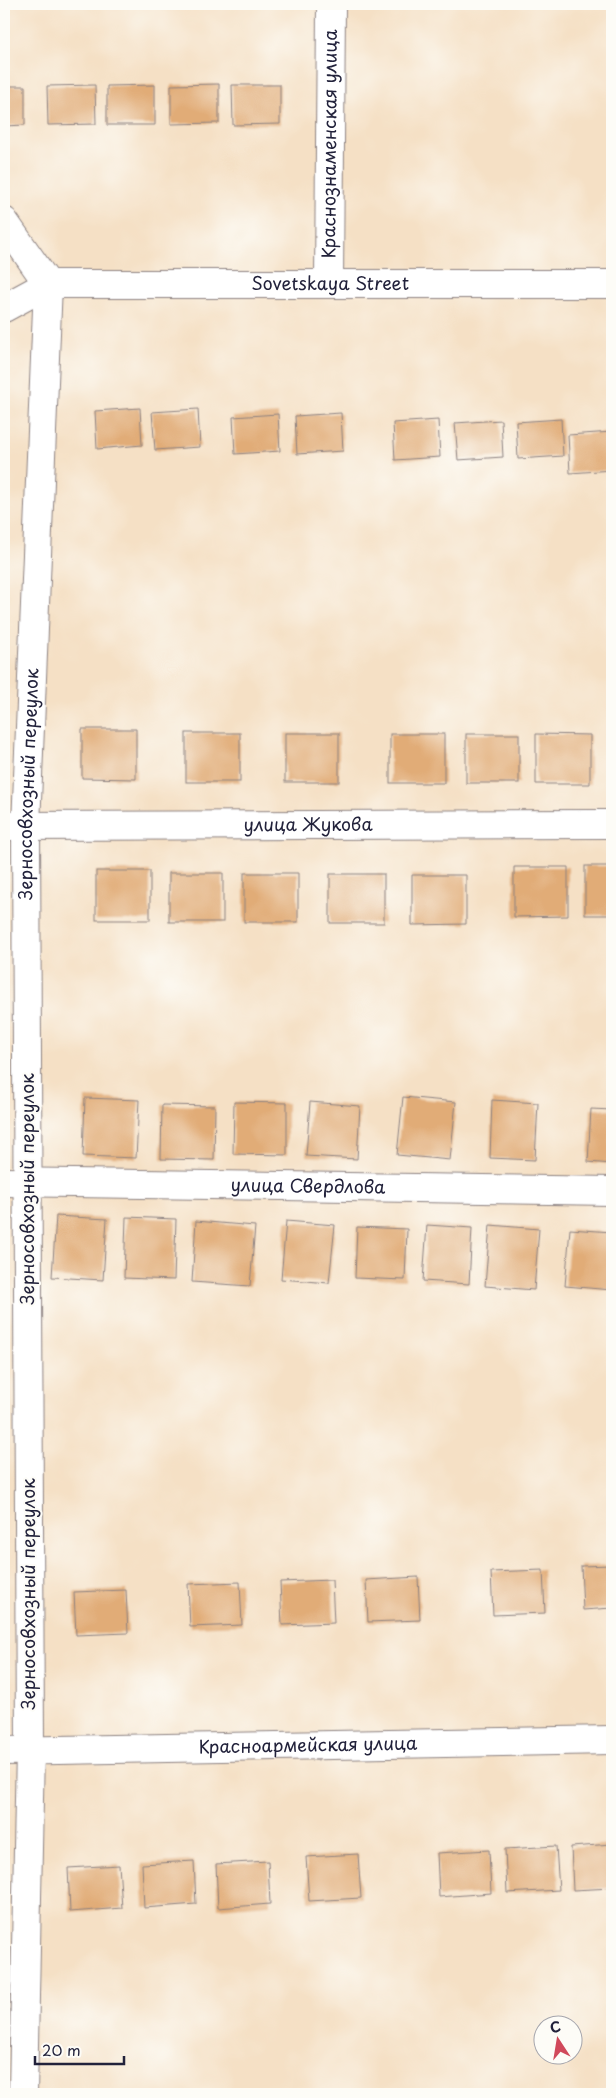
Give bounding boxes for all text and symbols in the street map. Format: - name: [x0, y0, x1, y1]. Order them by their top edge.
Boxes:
- street label: Краснознаменская улица: [314, 29, 343, 259]
- street label: Sovetskaya Street: [251, 269, 409, 296]
- street label: Зерносовхозный переулок: [11, 667, 44, 900]
- street label: улица Жукова: [243, 810, 373, 837]
- street label: Зерносовхозный переулок: [13, 1073, 40, 1305]
- street label: улица Свердлова: [230, 1170, 386, 1200]
- street label: Зерносовхозный переулок: [14, 1478, 41, 1710]
- street label: Красноармейская улица: [198, 1729, 418, 1759]
- text: С: [548, 2015, 563, 2038]
- north arrow: [534, 2016, 584, 2066]
- scale bar: [35, 2033, 124, 2065]
- text: 20 m: [42, 2038, 81, 2061]

